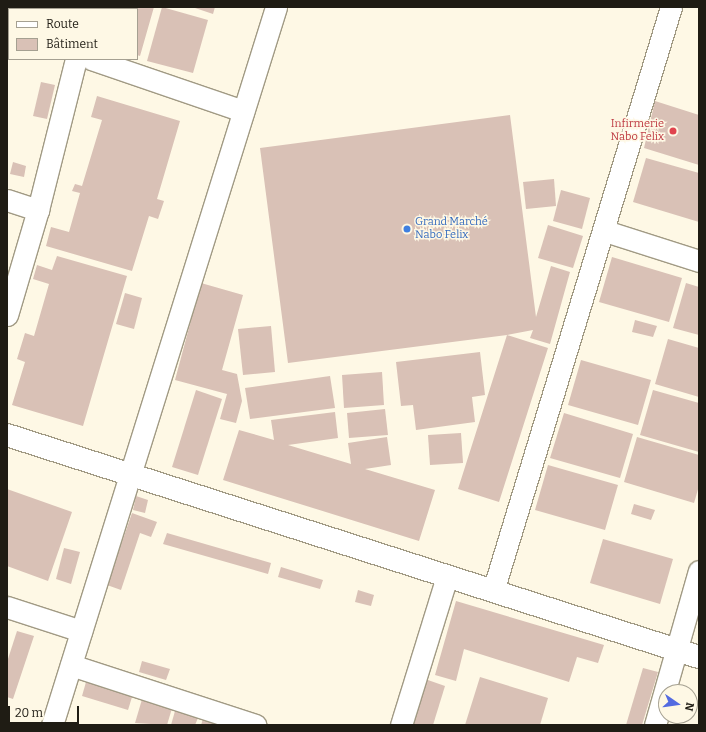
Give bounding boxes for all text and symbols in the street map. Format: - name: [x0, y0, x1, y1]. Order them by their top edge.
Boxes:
- legend: [8, 8, 138, 60]
- text: Route: [46, 17, 79, 31]
- text: Bâtiment: [46, 37, 98, 51]
- place label: Infirmerie Nabo Felix: [611, 118, 664, 144]
- marker: Infirmerie Nabo Felix: [667, 125, 679, 137]
- place label: Grand Marché Nabo Felix: [415, 216, 488, 242]
- marker: Grand Marché Nabo Felix: [402, 224, 412, 234]
- north arrow: [658, 684, 698, 724]
- scale bar: [10, 698, 81, 724]
- text: N: [682, 701, 696, 712]
- text: 20 m: [15, 706, 43, 720]

